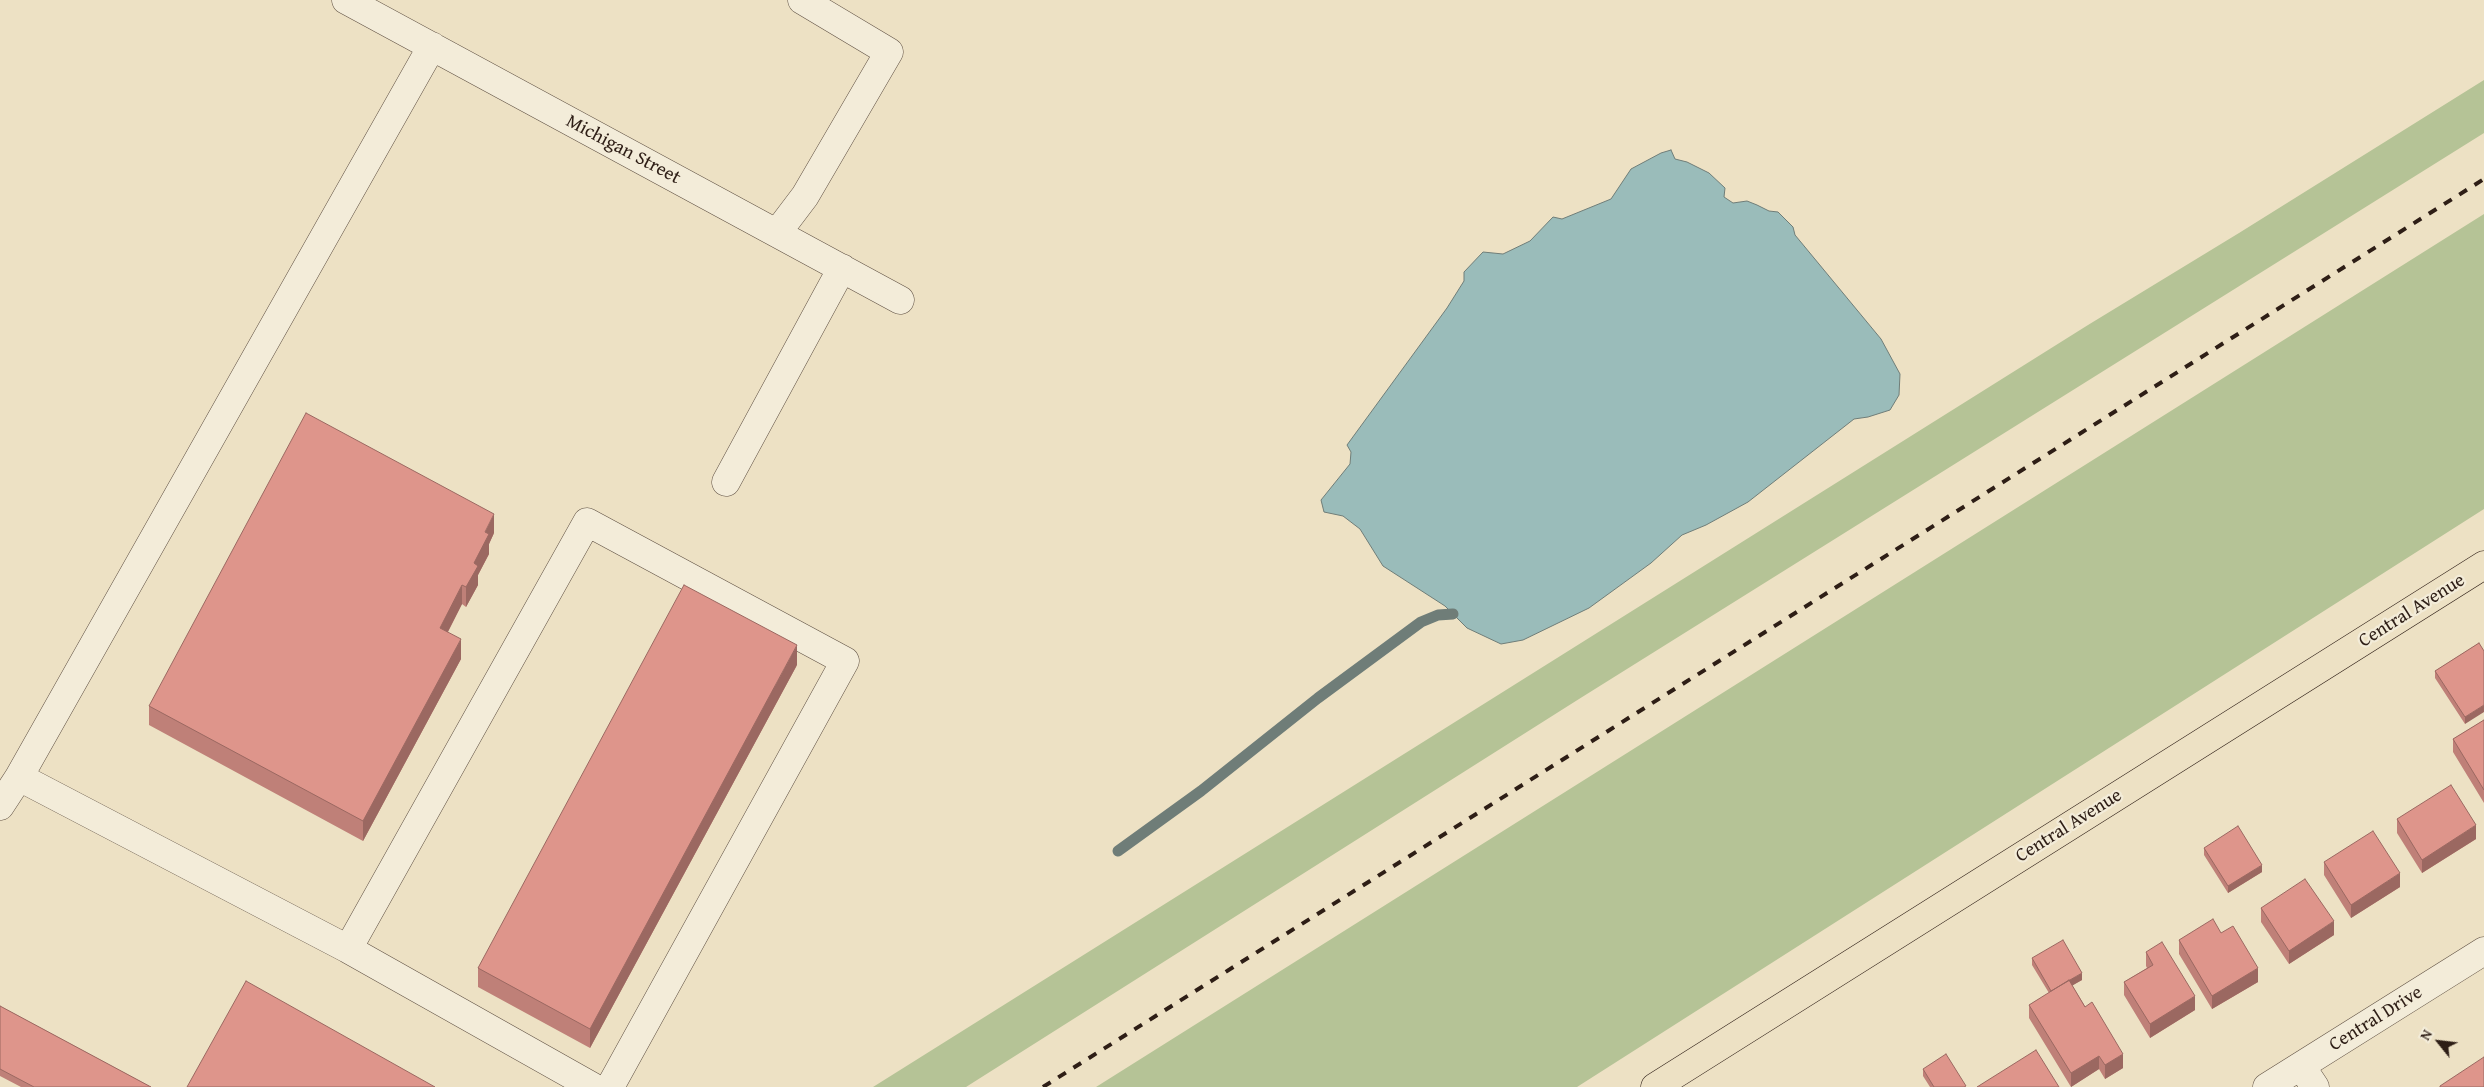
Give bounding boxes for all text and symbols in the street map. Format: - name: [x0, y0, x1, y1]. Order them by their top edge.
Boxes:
- street label: Michigan Street: [562, 110, 684, 190]
- street label: Central Avenue: [2355, 569, 2469, 653]
- street label: Central Avenue: [2012, 784, 2126, 868]
- street label: Central Drive: [2325, 981, 2427, 1057]
- north arrow: [2414, 1017, 2464, 1067]
- text: N: [2415, 1026, 2437, 1044]

